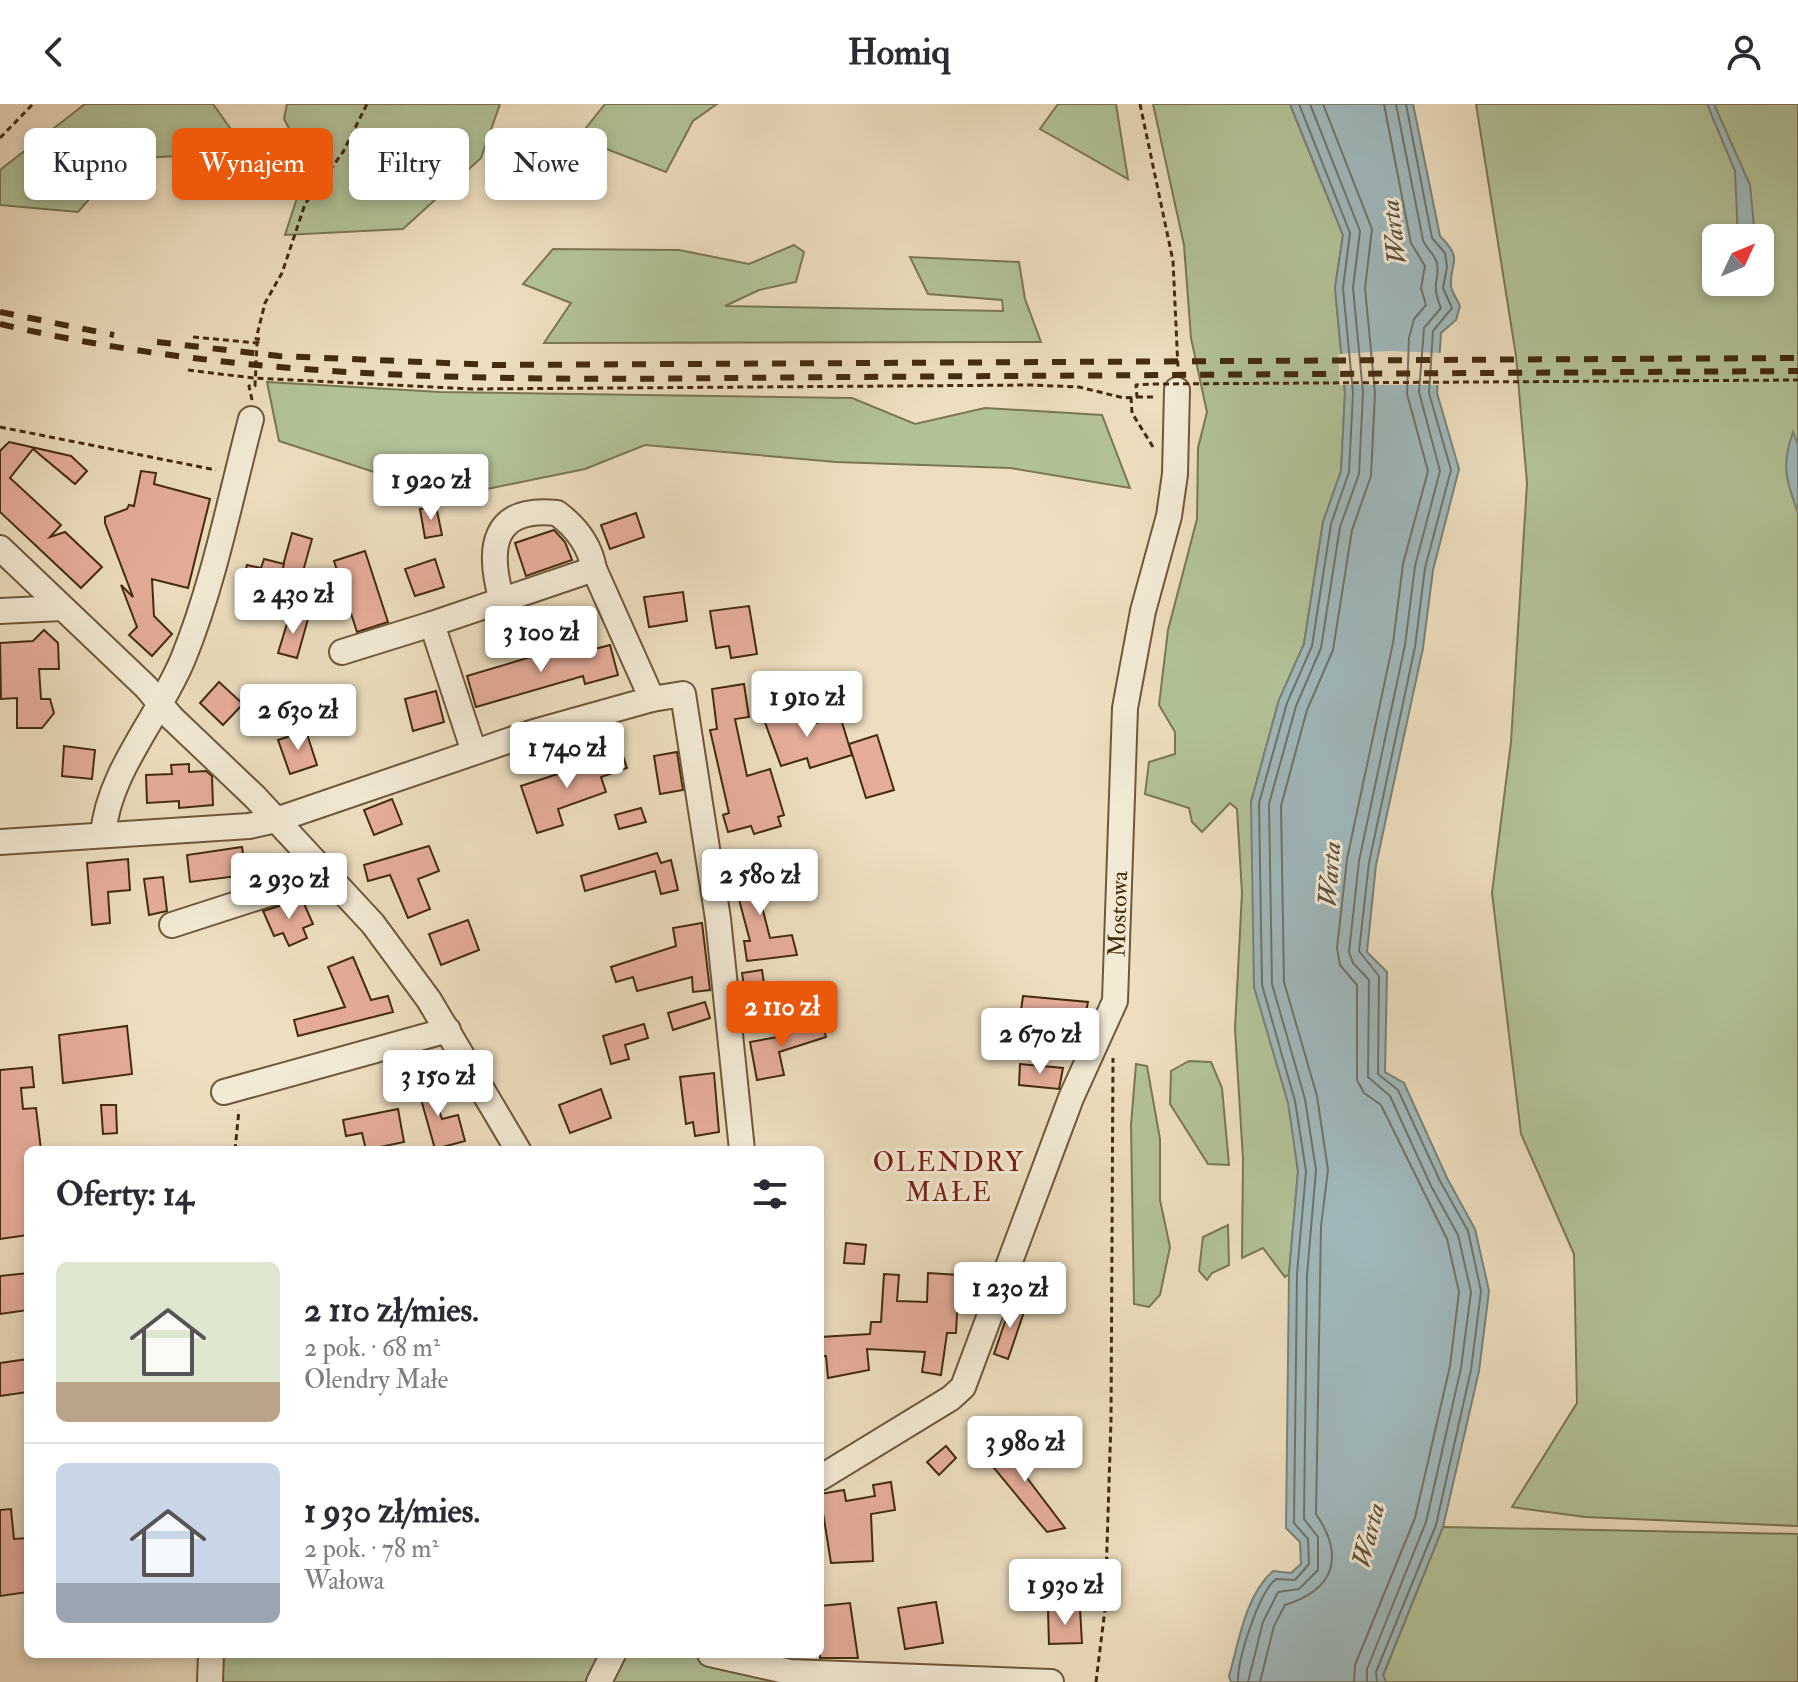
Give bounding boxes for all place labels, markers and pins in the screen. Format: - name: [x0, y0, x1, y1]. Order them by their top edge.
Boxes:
- pin: 1 920 zł: [348, 454, 514, 522]
- pin: 2 430 zł: [210, 568, 376, 636]
- pin: 3 100 zł: [458, 606, 624, 674]
- pin: 1 910 zł: [724, 671, 890, 739]
- pin: 2 630 zł: [215, 684, 381, 752]
- pin: 1 740 zł: [484, 722, 650, 790]
- pin: 2 580 zł: [677, 849, 843, 917]
- pin: 2 930 zł: [206, 853, 372, 921]
- pin: 2 110 zł: [699, 981, 865, 1049]
- pin: 2 670 zł: [957, 1008, 1123, 1076]
- pin: 3 150 zł: [355, 1050, 521, 1118]
- pin: 1 230 zł: [927, 1262, 1093, 1330]
- pin: 3 980 zł: [942, 1416, 1108, 1484]
- pin: 1 930 zł: [982, 1559, 1148, 1627]

